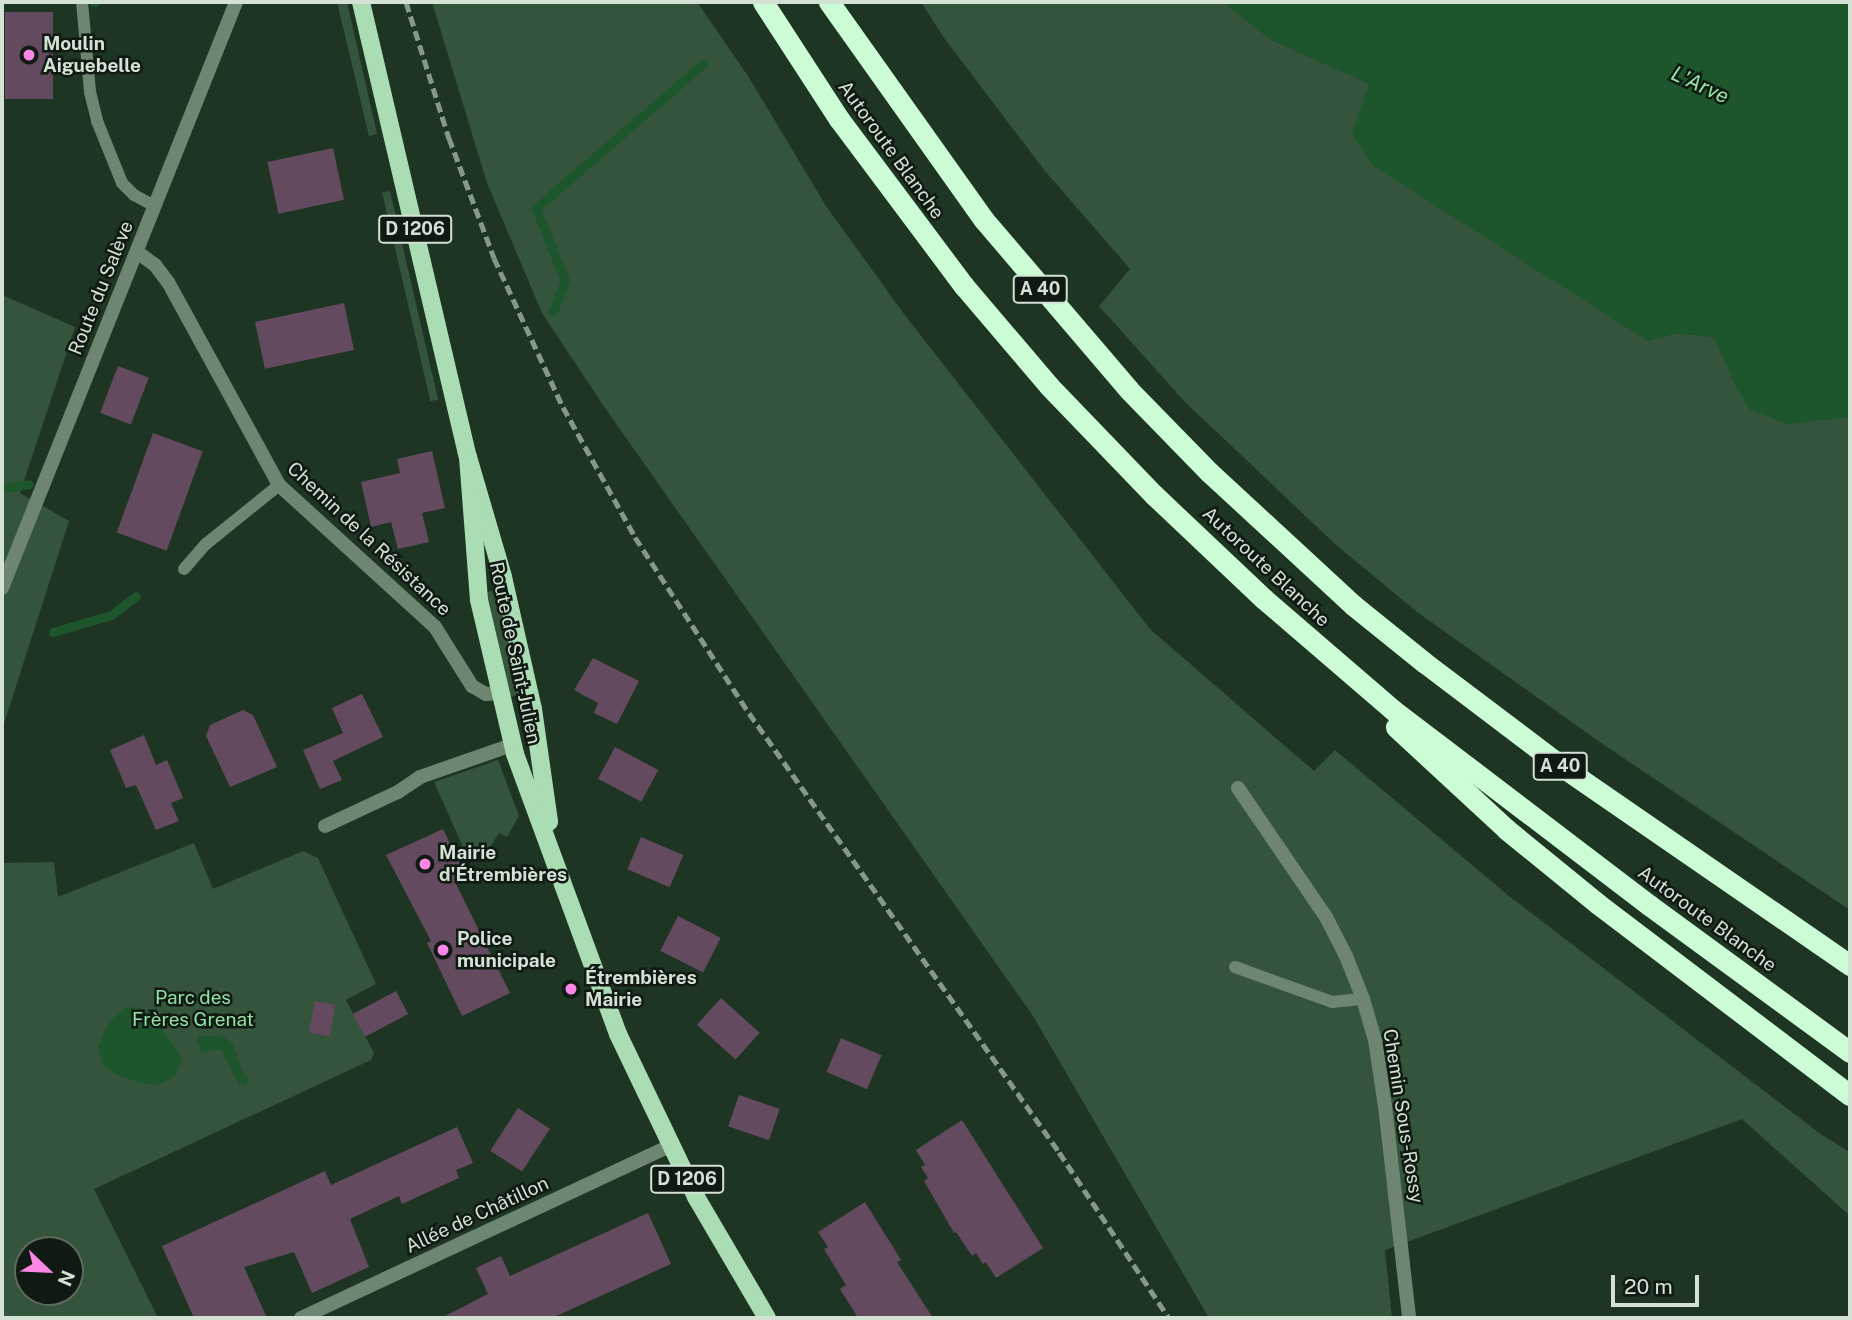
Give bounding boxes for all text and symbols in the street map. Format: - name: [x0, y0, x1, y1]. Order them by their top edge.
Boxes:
- place label: Moulin Aiguebelle: [43, 33, 141, 77]
- marker: Moulin Aiguebelle: [21, 47, 37, 63]
- water label: L'Arve: [1667, 61, 1733, 109]
- street label: Autoroute Blanche: [833, 76, 949, 224]
- road number: D 1206: [376, 214, 453, 244]
- street label: Route du Salève: [64, 217, 138, 359]
- road number: A 40: [1012, 274, 1068, 304]
- street label: Chemin de la Résistance: [282, 457, 456, 621]
- street label: Autoroute Blanche: [1198, 502, 1334, 632]
- street label: Route de Saint-Julien: [484, 560, 546, 746]
- road number: A 40: [1532, 752, 1588, 780]
- place label: Mairie d'Étrembières: [439, 842, 567, 886]
- marker: Mairie d'Étrembières: [417, 856, 433, 872]
- street label: Autoroute Blanche: [1633, 861, 1781, 977]
- place label: Police municipale: [457, 928, 556, 972]
- marker: Police municipale: [435, 942, 451, 958]
- place label: Étrembières Mairie: [585, 967, 697, 1011]
- marker: Étrembières Mairie: [563, 981, 579, 997]
- park label: Parc des Frères Grenat: [132, 987, 254, 1031]
- street label: Chemin Sous-Rossy: [1378, 1027, 1428, 1205]
- road number: D 1206: [648, 1164, 726, 1194]
- street label: Allée de Châtillon: [402, 1172, 552, 1258]
- north arrow: [14, 1236, 84, 1306]
- scale bar: [1614, 1260, 1702, 1304]
- text: N: [53, 1267, 80, 1290]
- text: 20 m: [1624, 1274, 1673, 1299]

